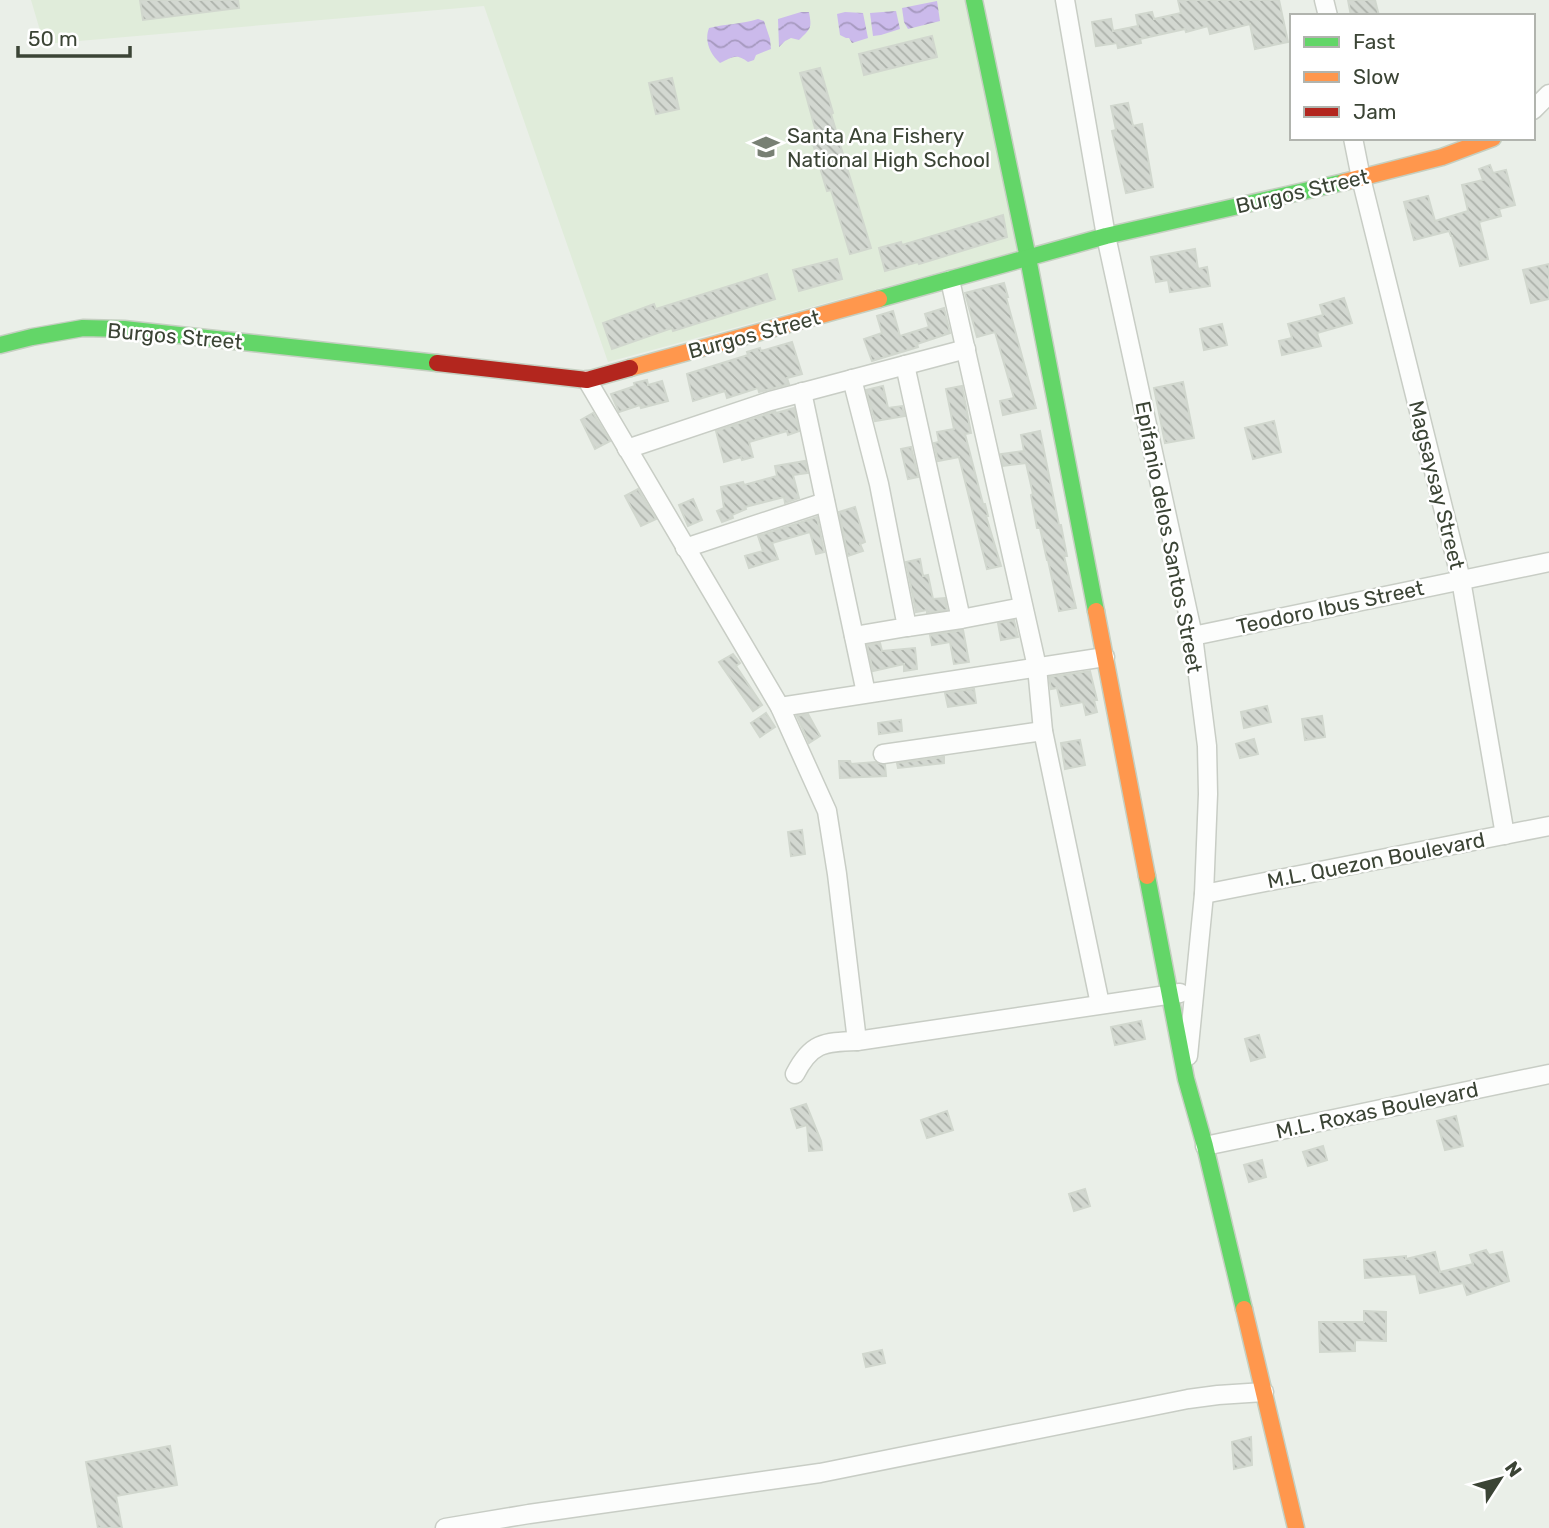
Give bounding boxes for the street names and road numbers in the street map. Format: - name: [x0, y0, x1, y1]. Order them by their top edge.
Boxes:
- street label: Burgos Street: [1233, 164, 1371, 218]
- street label: Burgos Street: [685, 304, 823, 364]
- street label: Burgos Street: [106, 318, 244, 354]
- street label: Magsaysay Street: [1404, 398, 1470, 572]
- street label: Epifanio delos Santos Street: [1130, 399, 1208, 675]
- street label: Teodoro Ibus Street: [1234, 575, 1426, 639]
- street label: M.L. Quezon Boulevard: [1265, 827, 1487, 893]
- street label: M.L. Roxas Boulevard: [1274, 1076, 1480, 1144]

